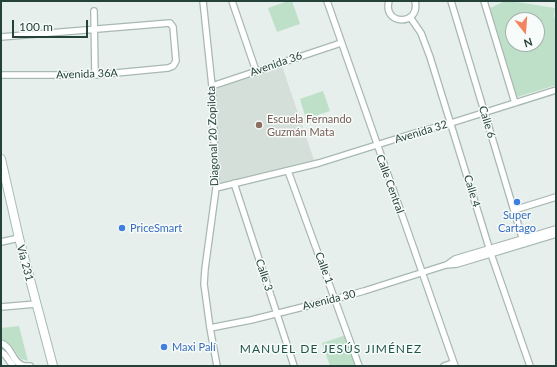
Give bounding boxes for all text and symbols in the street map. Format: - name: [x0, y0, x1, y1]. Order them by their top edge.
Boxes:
- scale bar: [14, 12, 90, 38]
- north arrow: [505, 12, 545, 52]
- text: 100 m: [19, 19, 53, 34]
- text: N: [522, 36, 534, 50]
- street label: Avenida 36: [248, 49, 304, 79]
- street label: Avenida 36A: [56, 66, 118, 82]
- street label: Diagonal 20 Zopilota: [205, 86, 221, 186]
- street label: Calle 6: [476, 104, 498, 140]
- place label: Escuela Fernando Guzmán Mata: [267, 112, 352, 138]
- street label: Avenida 32: [393, 118, 449, 146]
- marker: Escuela Fernando Guzmán Mata: [254, 120, 264, 130]
- street label: Calle Central: [373, 153, 407, 215]
- street label: Calle 4: [461, 173, 483, 209]
- marker: Super Cartago: [512, 197, 522, 207]
- place label: Super Cartago: [498, 208, 536, 234]
- place label: PriceSmart: [130, 221, 182, 235]
- marker: PriceSmart: [117, 223, 127, 233]
- street label: Vía 231: [14, 243, 36, 283]
- street label: Calle 1: [312, 250, 336, 286]
- street label: Calle 3: [253, 257, 275, 293]
- street label: Avenida 30: [301, 287, 357, 313]
- place label: Maxi Palí: [172, 340, 216, 354]
- marker: Maxi Palí: [159, 342, 169, 352]
- district label: MANUEL DE JESÚS JIMÉNEZ: [240, 342, 422, 356]

